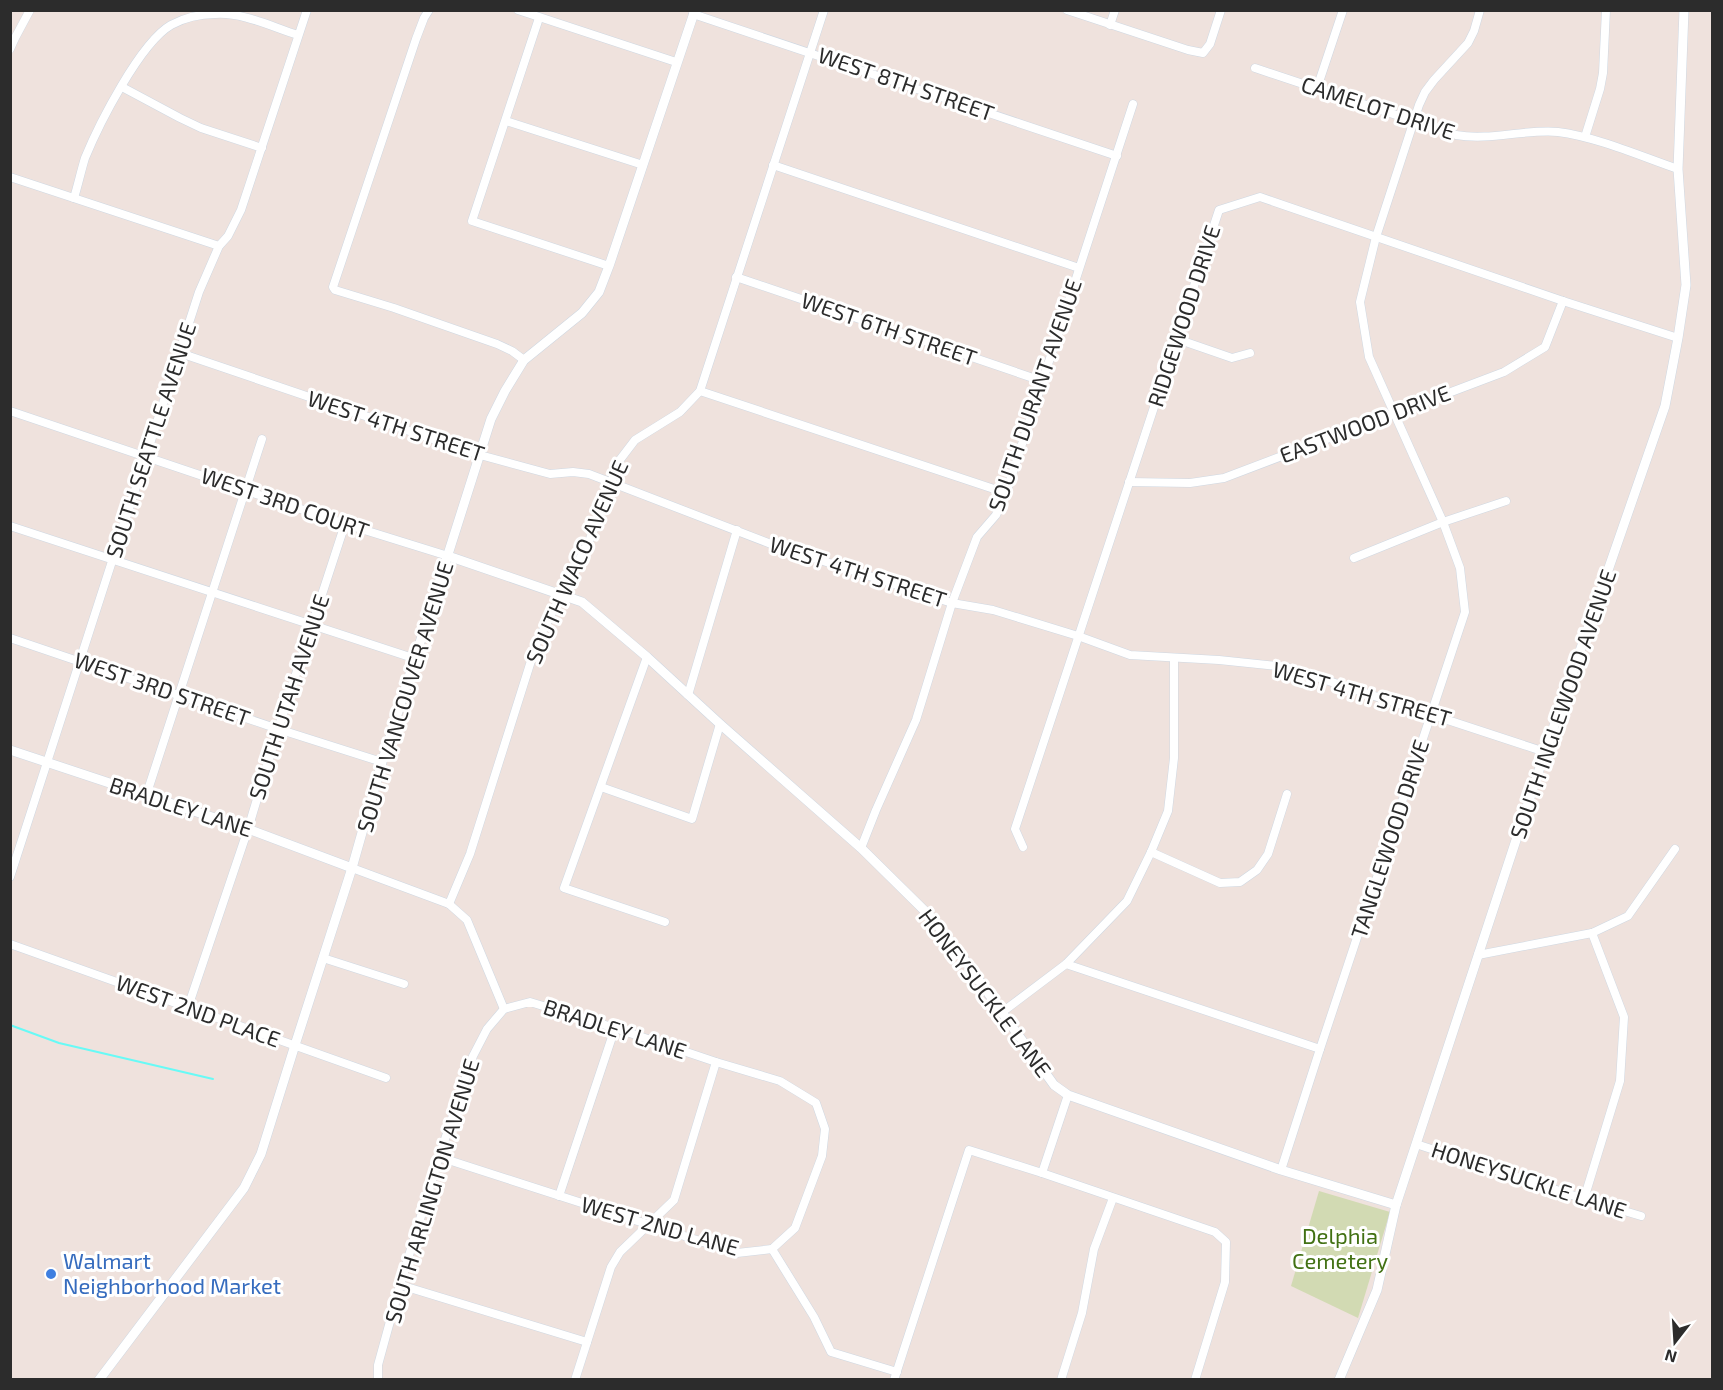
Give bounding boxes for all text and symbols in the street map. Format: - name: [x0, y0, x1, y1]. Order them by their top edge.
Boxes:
- street label: WEST 8TH STREET: [815, 41, 998, 125]
- street label: CAMELOT DRIVE: [1298, 70, 1458, 144]
- street label: RIDGEWOOD DRIVE: [1141, 222, 1225, 410]
- street label: SOUTH DURANT AVENUE: [982, 275, 1086, 514]
- street label: WEST 6TH STREET: [798, 286, 981, 370]
- street label: SOUTH SEATTLE AVENUE: [100, 319, 200, 561]
- street label: EASTWOOD DRIVE: [1276, 379, 1454, 468]
- street label: WEST 4TH STREET: [305, 384, 488, 466]
- street label: SOUTH WACO AVENUE: [519, 456, 633, 667]
- street label: WEST 3RD COURT: [198, 461, 373, 543]
- street label: WEST 4TH STREET: [767, 530, 950, 612]
- street label: SOUTH VANCOUVER AVENUE: [350, 558, 458, 835]
- street label: SOUTH INGLEWOOD AVENUE: [1504, 566, 1620, 842]
- street label: SOUTH UTAH AVENUE: [243, 591, 333, 803]
- street label: WEST 3RD STREET: [71, 646, 254, 730]
- street label: WEST 4TH STREET: [1270, 655, 1455, 731]
- street label: TANGLEWOOD DRIVE: [1345, 736, 1433, 941]
- street label: BRADLEY LANE: [107, 771, 256, 841]
- street label: HONEYSUCKLE LANE: [914, 903, 1057, 1082]
- street label: WEST 2ND PLACE: [113, 968, 284, 1052]
- street label: BRADLEY LANE: [541, 993, 690, 1063]
- street label: SOUTH ARLINGTON AVENUE: [378, 1055, 484, 1326]
- street label: HONEYSUCKLE LANE: [1428, 1135, 1630, 1223]
- street label: WEST 2ND LANE: [578, 1190, 742, 1260]
- park label: Delphia Cemetery: [1292, 1222, 1388, 1273]
- place label: Walmart Neighborhood Market: [63, 1247, 281, 1298]
- marker: Walmart Neighborhood Market: [44, 1267, 58, 1281]
- north arrow: [1645, 1312, 1705, 1372]
- text: N: [1662, 1346, 1679, 1368]

